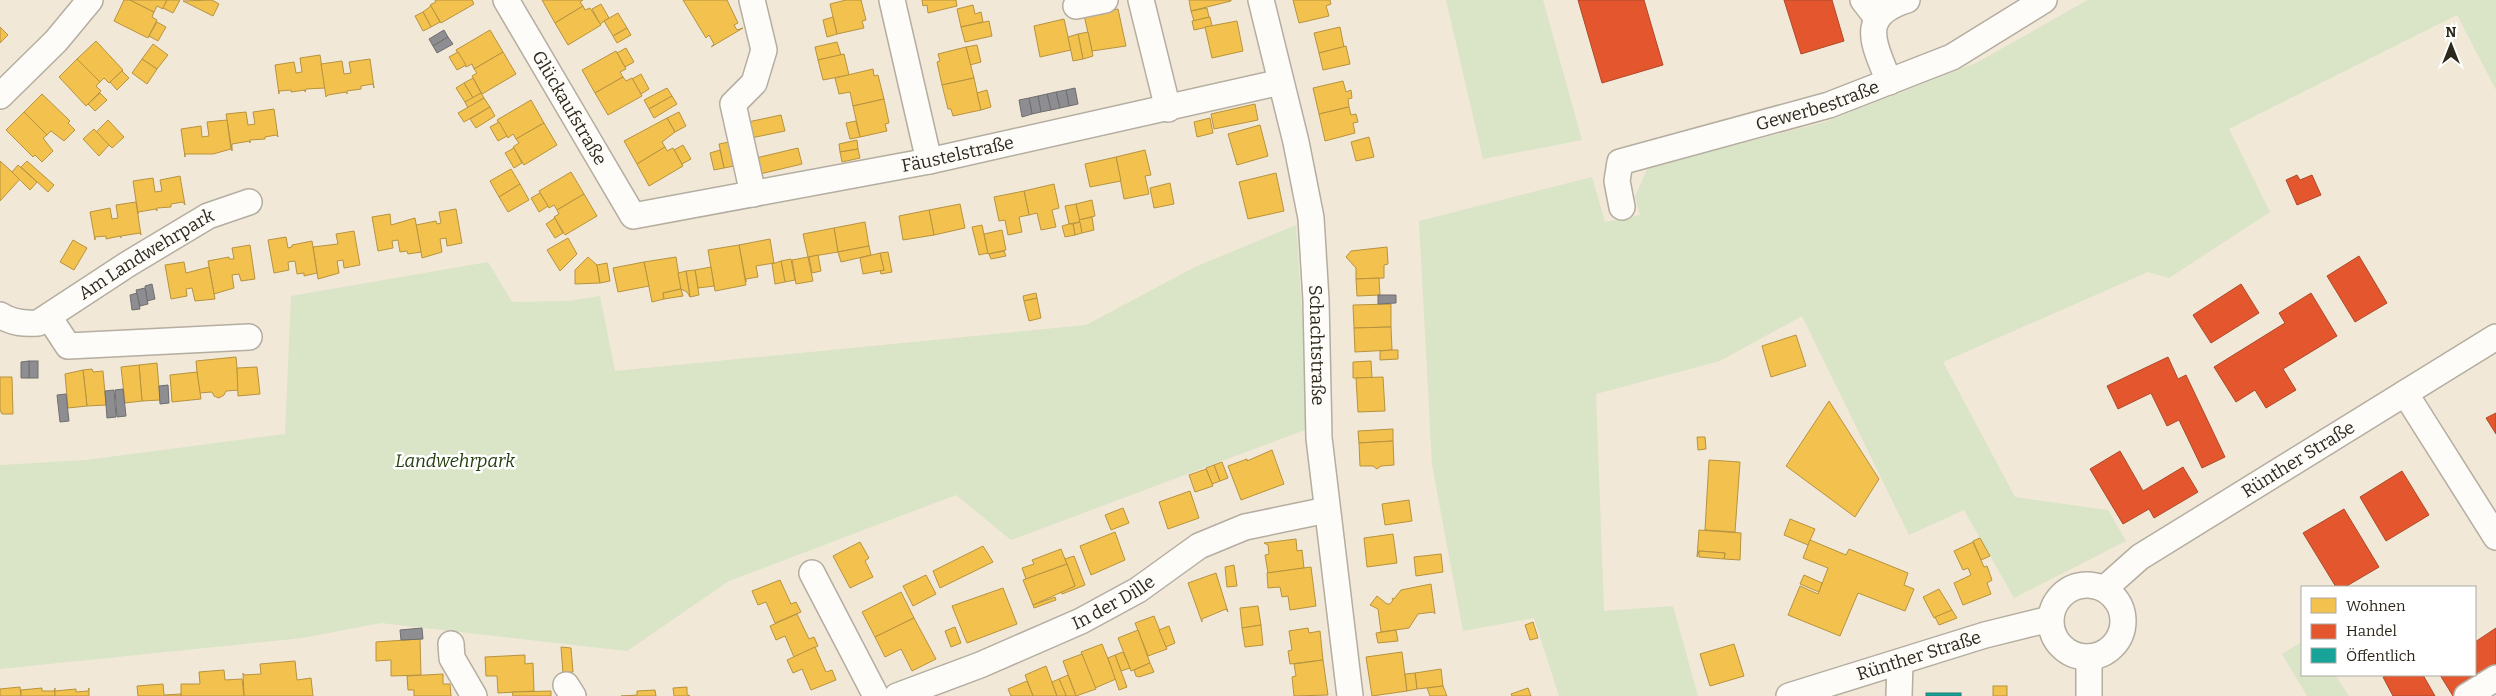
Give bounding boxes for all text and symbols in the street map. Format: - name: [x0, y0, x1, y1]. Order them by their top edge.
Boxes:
- north arrow: [2426, 20, 2476, 70]
- text: N: [2446, 24, 2457, 41]
- street label: Glückaufstraße: [527, 47, 612, 169]
- street label: Gewerbestraße: [1753, 76, 1882, 135]
- street label: Fäustelstraße: [900, 131, 1016, 177]
- street label: Am Landwehrpark: [74, 204, 217, 305]
- street label: Schachtstraße: [1304, 284, 1329, 406]
- street label: Rünther Straße: [2237, 416, 2359, 503]
- park label: Landwehrpark: [395, 450, 515, 472]
- street label: In der Dille: [1069, 570, 1159, 635]
- legend: [2301, 586, 2476, 676]
- text: Wohnen: [2346, 597, 2406, 615]
- text: Handel: [2346, 622, 2397, 640]
- street label: Rünther Straße: [1854, 626, 1984, 685]
- text: Öffentlich: [2346, 647, 2416, 665]

